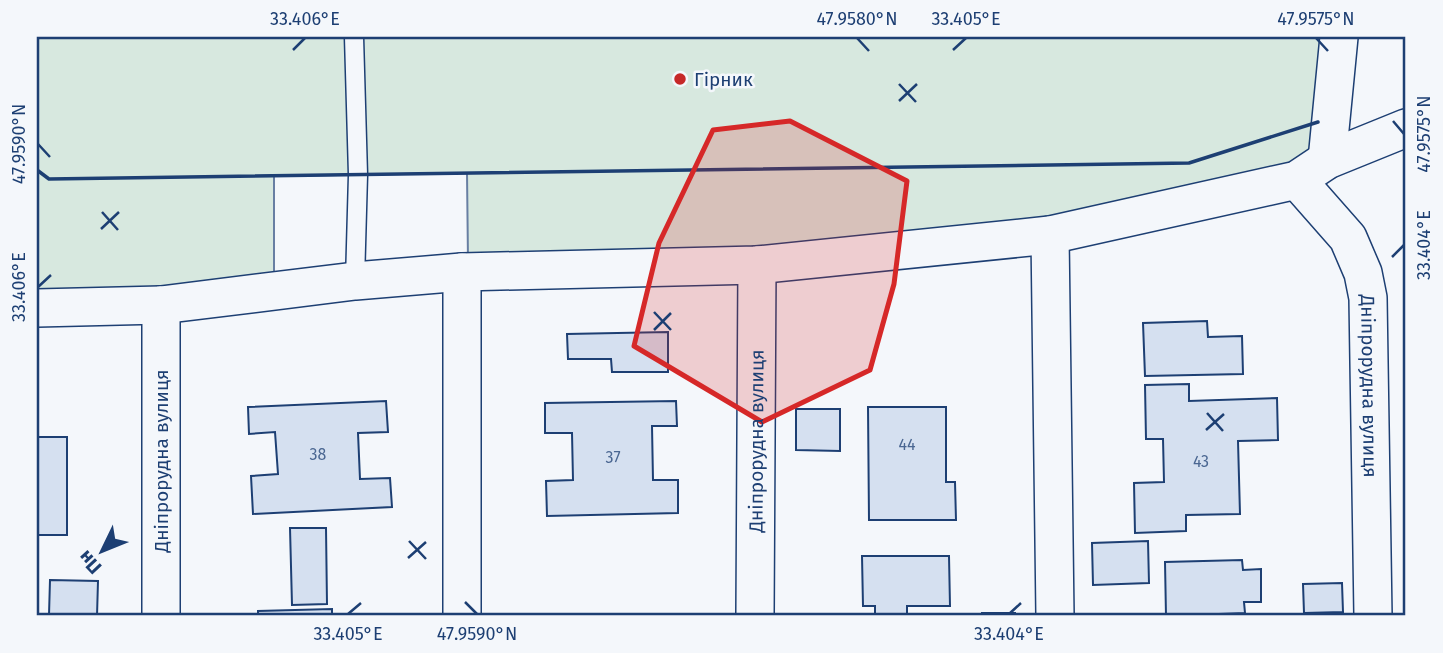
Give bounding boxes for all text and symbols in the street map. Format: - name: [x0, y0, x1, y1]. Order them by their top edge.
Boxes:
- text: 33.406°E: [270, 8, 340, 30]
- text: 47.9580°N: [816, 8, 898, 30]
- text: 33.405°E: [931, 8, 1001, 30]
- text: 47.9575°N: [1277, 8, 1355, 30]
- place label: Гірник: [694, 68, 753, 91]
- marker: Гірник: [672, 71, 688, 87]
- text: 47.9575°N: [1413, 95, 1435, 173]
- text: 47.9590°N: [8, 104, 30, 184]
- text: 33.404°E: [1413, 210, 1435, 280]
- text: 33.406°E: [8, 252, 30, 322]
- street label: Дніпрорудна вулиця: [1356, 293, 1382, 478]
- street label: Дніпрорудна вулиця: [744, 349, 769, 534]
- street label: Дніпрорудна вулиця: [150, 370, 173, 553]
- house number: 44: [898, 435, 916, 454]
- house number: 38: [310, 445, 327, 464]
- house number: 37: [605, 448, 621, 467]
- house number: 43: [1193, 452, 1209, 471]
- north arrow: [66, 516, 136, 586]
- text: Пн: [73, 546, 106, 579]
- text: 33.405°E: [313, 623, 383, 645]
- text: 47.9590°N: [437, 623, 517, 645]
- text: 33.404°E: [974, 623, 1044, 645]

